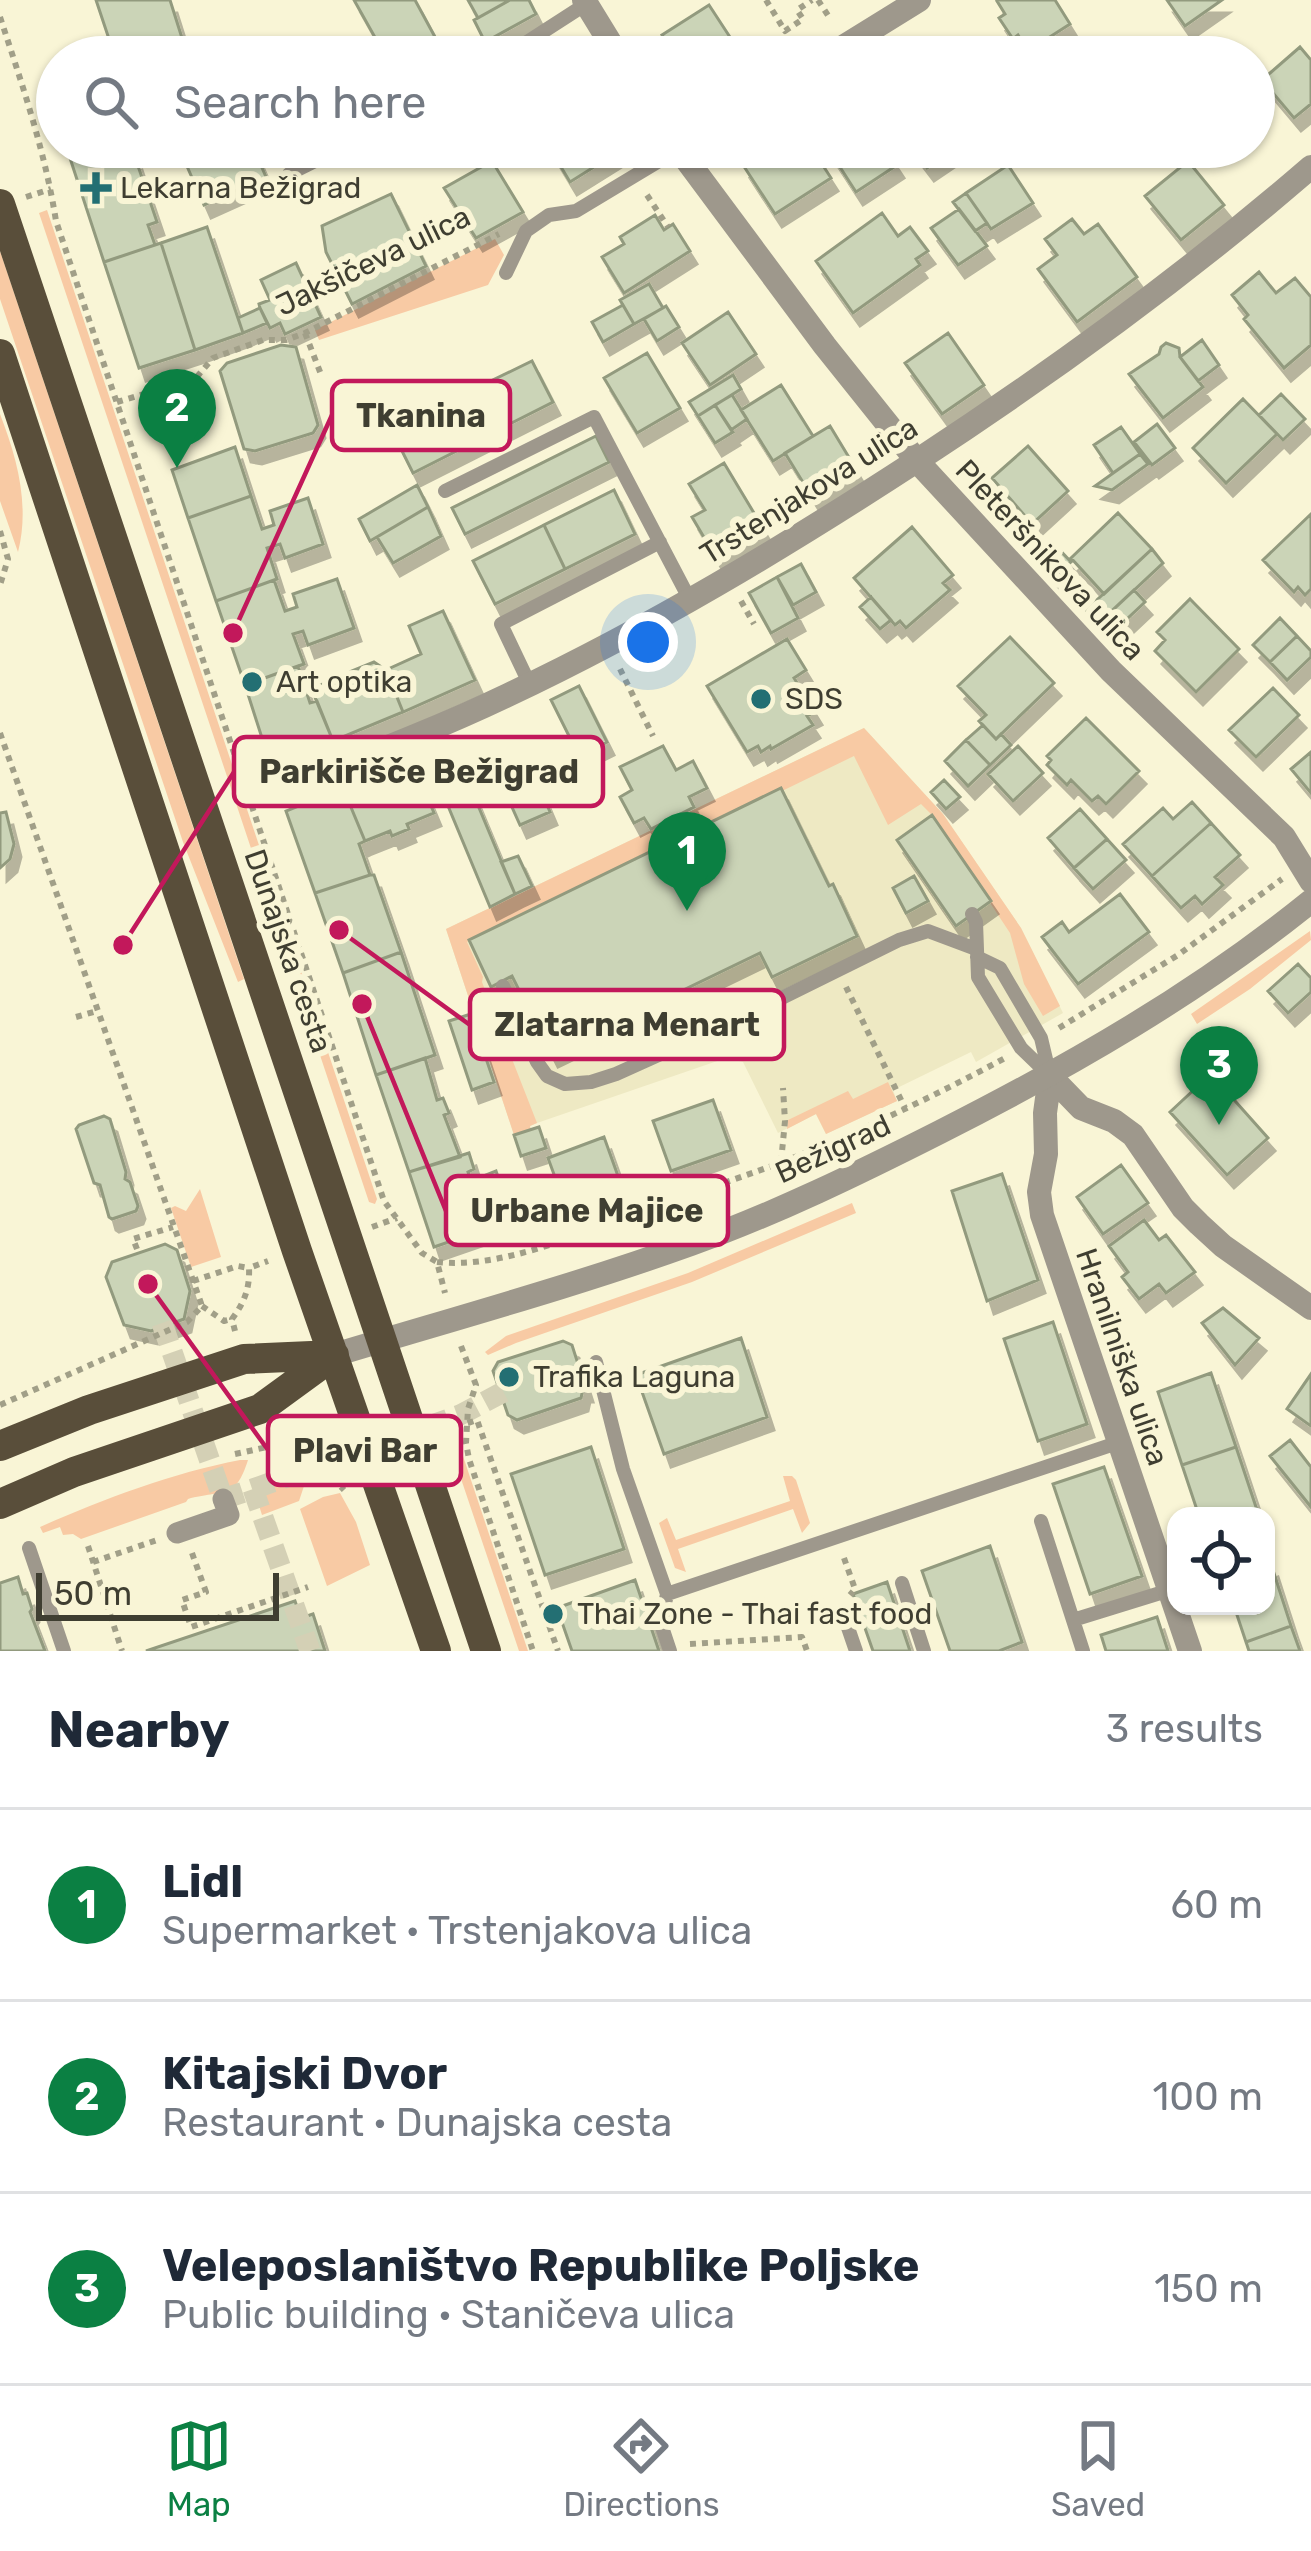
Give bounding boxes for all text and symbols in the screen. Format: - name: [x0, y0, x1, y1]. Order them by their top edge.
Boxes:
- search box: [36, 36, 1275, 168]
- icon: search: [78, 69, 144, 135]
- text: Search here: [174, 76, 426, 129]
- place label: Lekarna Bežigrad: [120, 170, 361, 206]
- marker: Lekarna Bežigrad: [83, 175, 109, 201]
- street label: Jakšičeva ulica: [270, 198, 476, 324]
- pin: 2: [138, 369, 216, 468]
- callout: Tkanina: [332, 381, 510, 450]
- text: Tkanina: [356, 396, 486, 435]
- street label: Trstenjakova ulica: [694, 410, 924, 572]
- street label: Pleteršnikova ulica: [948, 452, 1152, 668]
- your location: [618, 612, 678, 672]
- place label: Art optika: [276, 664, 412, 700]
- marker: Art optika: [239, 669, 265, 695]
- place label: SDS: [785, 681, 843, 717]
- marker: SDS: [748, 686, 774, 712]
- callout: Parkirišče Bežigrad: [234, 737, 603, 806]
- text: Parkirišče Bežigrad: [259, 752, 579, 791]
- pin: 1: [648, 812, 726, 911]
- street label: Dunajska cesta: [236, 845, 340, 1057]
- callout: Zlatarna Menart: [470, 990, 784, 1059]
- text: Zlatarna Menart: [494, 1005, 760, 1044]
- pin: 3: [1180, 1026, 1258, 1125]
- street label: Bežigrad: [770, 1107, 896, 1191]
- callout: Urbane Majice: [446, 1176, 728, 1245]
- text: Urbane Majice: [470, 1191, 704, 1230]
- street label: Hranilniška ulica: [1068, 1244, 1176, 1470]
- place label: Trafika Laguna: [533, 1359, 735, 1395]
- marker: Trafika Laguna: [496, 1364, 522, 1390]
- callout: Plavi Bar: [268, 1416, 461, 1485]
- text: Plavi Bar: [293, 1431, 437, 1470]
- map controls: [1167, 1507, 1275, 1615]
- button: locate: [1167, 1507, 1275, 1615]
- scale bar: [36, 1567, 279, 1620]
- text: 50 m: [54, 1574, 132, 1613]
- place label: Thai Zone - Thai fast food: [577, 1596, 932, 1632]
- marker: Thai Zone - Thai fast food: [540, 1601, 566, 1627]
- text: Nearby: [48, 1699, 230, 1760]
- text: 3 results: [1106, 1706, 1263, 1752]
- text: Lidl: [162, 1855, 243, 1908]
- text: 1: [77, 1882, 97, 1928]
- text: 60 m: [1170, 1882, 1263, 1928]
- text: Supermarket · Trstenjakova ulica: [162, 1908, 752, 1954]
- text: Kitajski Dvor: [162, 2047, 447, 2100]
- text: 2: [74, 2074, 100, 2120]
- text: 100 m: [1153, 2074, 1263, 2120]
- text: Restaurant · Dunajska cesta: [162, 2100, 672, 2146]
- text: Veleposlaništvo Republike Poljske: [162, 2239, 919, 2292]
- text: 3: [74, 2266, 100, 2312]
- text: 150 m: [1154, 2266, 1263, 2312]
- text: Public building · Staničeva ulica: [162, 2292, 735, 2338]
- tab: Map: [166, 2413, 232, 2524]
- tab: Directions: [563, 2413, 720, 2524]
- tab: Saved: [1051, 2413, 1145, 2524]

